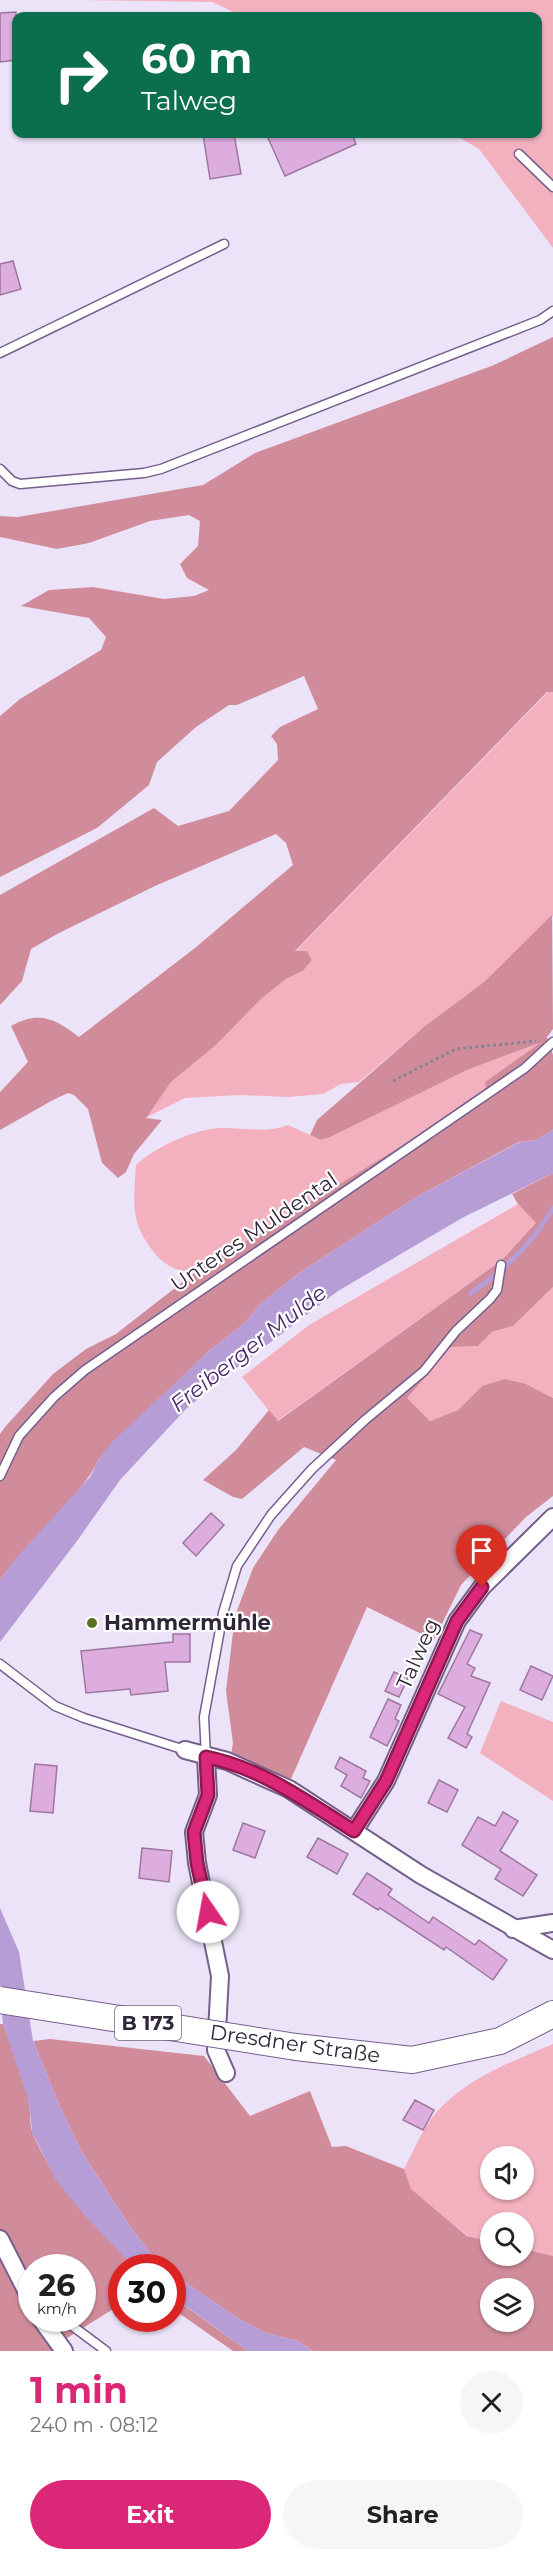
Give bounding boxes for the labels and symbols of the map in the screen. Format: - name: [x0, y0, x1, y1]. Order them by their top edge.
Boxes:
- street label: Unteres Muldental: [166, 1167, 342, 1297]
- water label: Freiberger Mulde: [165, 1279, 332, 1418]
- pin: [456, 1525, 507, 1587]
- place label: Hammermühle: [104, 1610, 271, 1635]
- street label: Talweg: [391, 1615, 444, 1693]
- marker: Hammermühle: [85, 1616, 99, 1630]
- position arrow: [176, 1880, 240, 1944]
- road number: B 173: [115, 2006, 181, 2040]
- street label: Dresdner Straße: [208, 2019, 382, 2068]
- speed limit sign: 30: [108, 2254, 186, 2332]

